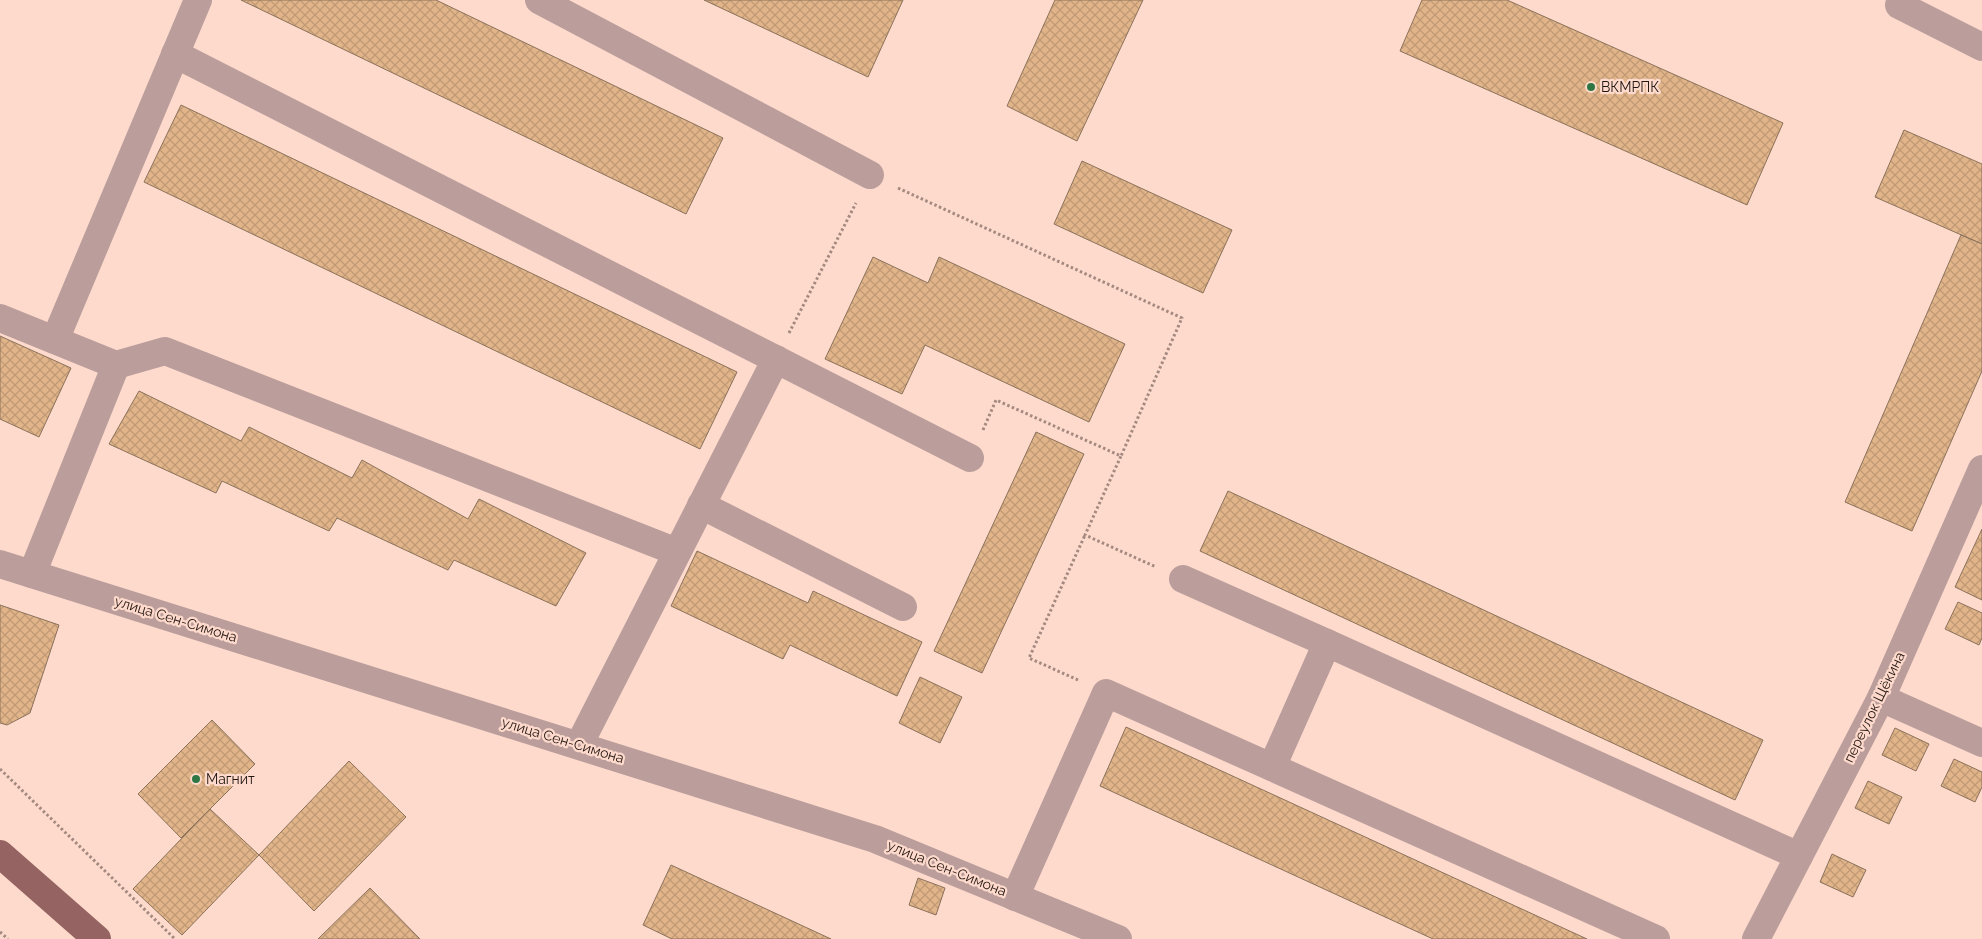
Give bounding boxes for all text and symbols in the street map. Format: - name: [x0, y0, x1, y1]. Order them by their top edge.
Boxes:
- place label: ВКМРПК: [1601, 79, 1659, 95]
- marker: ВКМРПК: [1585, 81, 1597, 93]
- street label: улица Сен-Симона: [113, 593, 239, 645]
- street label: переулок Щёкина: [1840, 649, 1908, 765]
- street label: улица Сен-Симона: [500, 714, 626, 766]
- place label: Магнит: [206, 771, 255, 787]
- marker: Магнит: [190, 773, 202, 785]
- street label: улица Сен-Симона: [885, 837, 1009, 899]

